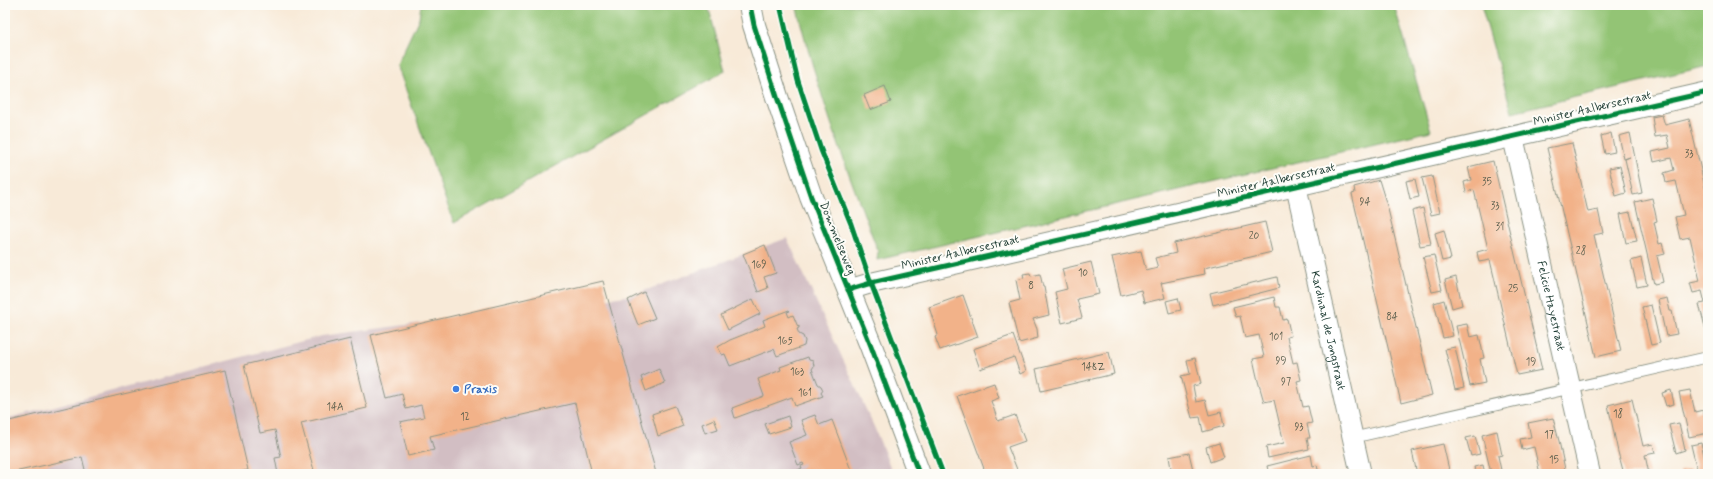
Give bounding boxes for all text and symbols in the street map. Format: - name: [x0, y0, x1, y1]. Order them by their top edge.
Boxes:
- street label: Minister Aalbersestraat: [1532, 88, 1653, 130]
- house number: 33: [1685, 148, 1693, 161]
- street label: Minister Aalbersestraat: [1216, 160, 1337, 202]
- house number: 35: [1482, 176, 1492, 189]
- house number: 94: [1360, 196, 1370, 209]
- street label: Dommelseweg: [815, 199, 859, 277]
- house number: 33: [1491, 200, 1499, 213]
- house number: 31: [1496, 221, 1504, 234]
- house number: 20: [1249, 230, 1260, 243]
- street label: Minister Aalbersestraat: [900, 232, 1021, 274]
- house number: 28: [1576, 244, 1586, 258]
- house number: 169: [751, 259, 767, 272]
- street label: Felicie Hayestraat: [1533, 259, 1569, 353]
- house number: 10: [1078, 267, 1088, 280]
- street label: Kardinaal de Jongstraat: [1306, 269, 1349, 392]
- house number: 8: [1028, 280, 1034, 293]
- house number: 25: [1508, 283, 1518, 296]
- house number: 84: [1386, 311, 1398, 324]
- house number: 101: [1269, 331, 1283, 344]
- house number: 165: [777, 335, 793, 348]
- house number: 99: [1276, 355, 1286, 368]
- house number: 19: [1526, 356, 1536, 369]
- house number: 148Z: [1081, 361, 1105, 374]
- house number: 163: [790, 366, 804, 379]
- house number: 97: [1281, 376, 1291, 389]
- place label: Praxis: [464, 382, 498, 398]
- marker: Praxis: [451, 384, 461, 394]
- house number: 161: [798, 387, 812, 400]
- house number: 14A: [326, 401, 344, 414]
- house number: 18: [1613, 407, 1623, 421]
- house number: 12: [460, 411, 470, 424]
- house number: 93: [1294, 421, 1304, 434]
- house number: 17: [1544, 429, 1554, 442]
- house number: 15: [1549, 454, 1559, 467]

